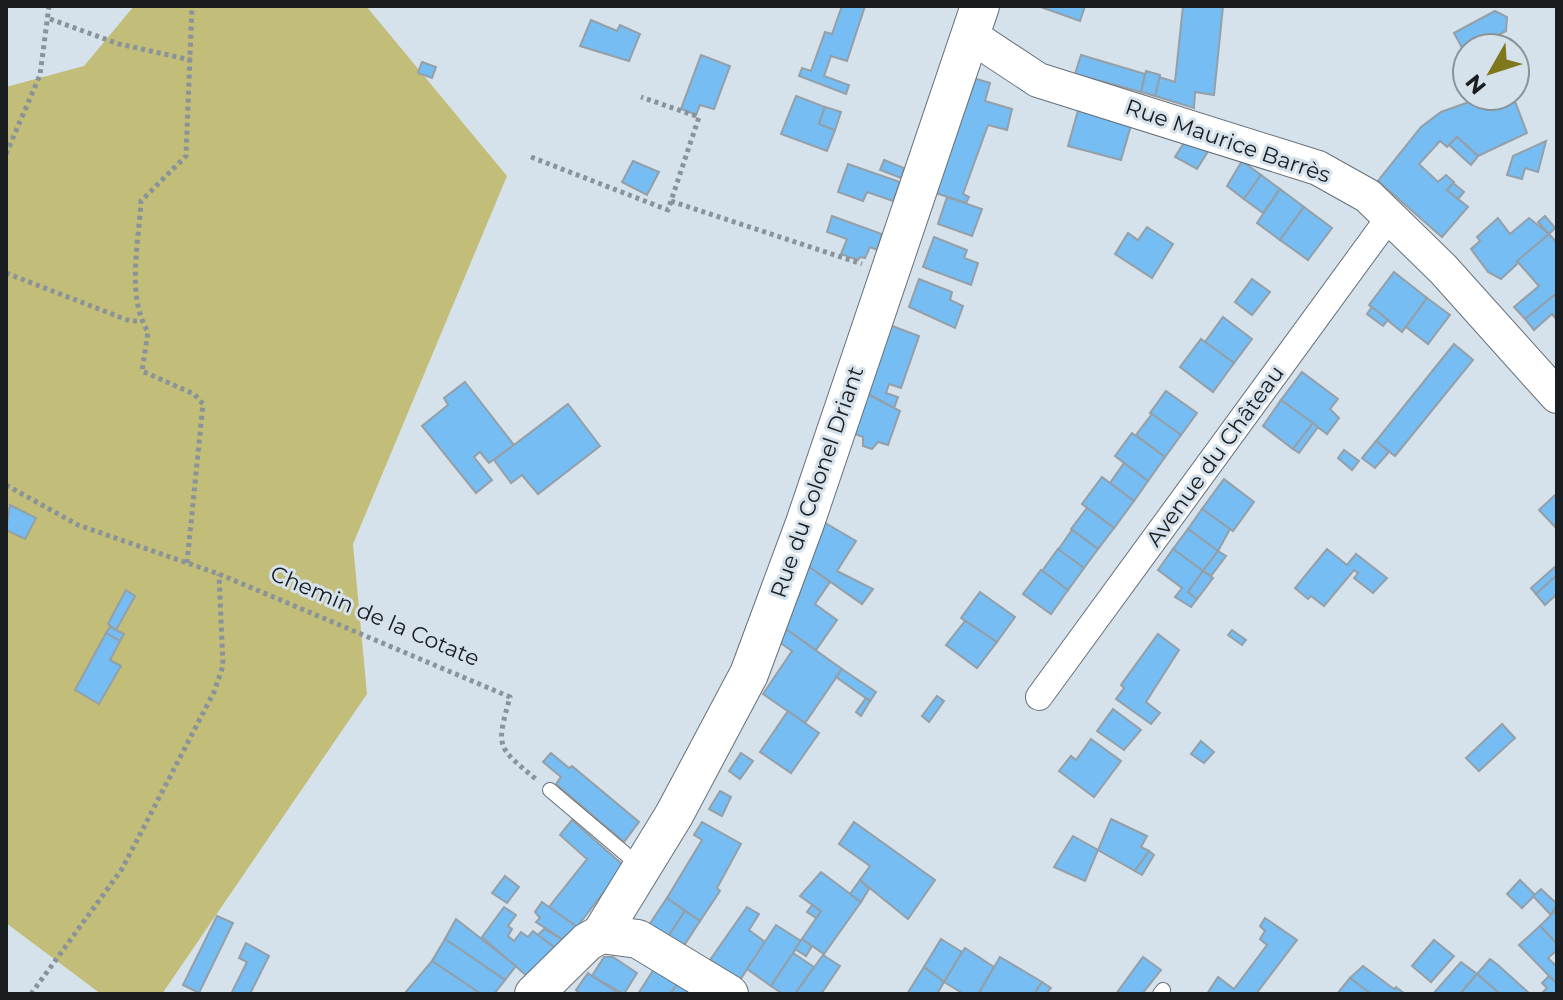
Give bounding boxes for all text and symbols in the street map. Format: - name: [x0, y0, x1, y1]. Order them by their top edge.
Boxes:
- north arrow: [1451, 32, 1531, 112]
- text: N: [1460, 69, 1492, 100]
- street label: Rue Maurice Barrès: [1122, 93, 1334, 189]
- street label: Avenue du Château: [1140, 360, 1290, 552]
- street label: Rue du Colonel Driant: [765, 363, 869, 601]
- street label: Chemin de la Cotate: [266, 560, 484, 672]

